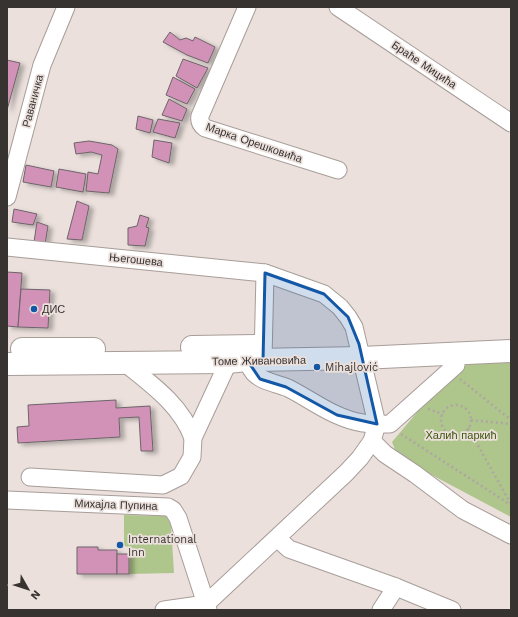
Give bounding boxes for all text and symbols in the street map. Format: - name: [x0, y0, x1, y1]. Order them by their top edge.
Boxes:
- street label: Браће Мицића: [389, 39, 460, 92]
- street label: Раваничка: [20, 72, 46, 129]
- street label: Марка Орешковића: [204, 120, 305, 166]
- street label: Његошева: [109, 251, 164, 269]
- place label: ДИС: [42, 303, 65, 316]
- marker: ДИС: [29, 304, 39, 314]
- street label: Томе Живановића: [212, 354, 307, 368]
- place label: Mihajlović: [325, 361, 378, 374]
- marker: Mihajlović: [312, 362, 322, 372]
- park label: Халић паркић: [425, 429, 497, 442]
- street label: Михајла Пупина: [74, 497, 159, 513]
- place label: International Inn: [128, 533, 197, 559]
- marker: International Inn: [115, 540, 125, 550]
- north arrow: [8, 569, 48, 609]
- text: N: [28, 588, 43, 602]

